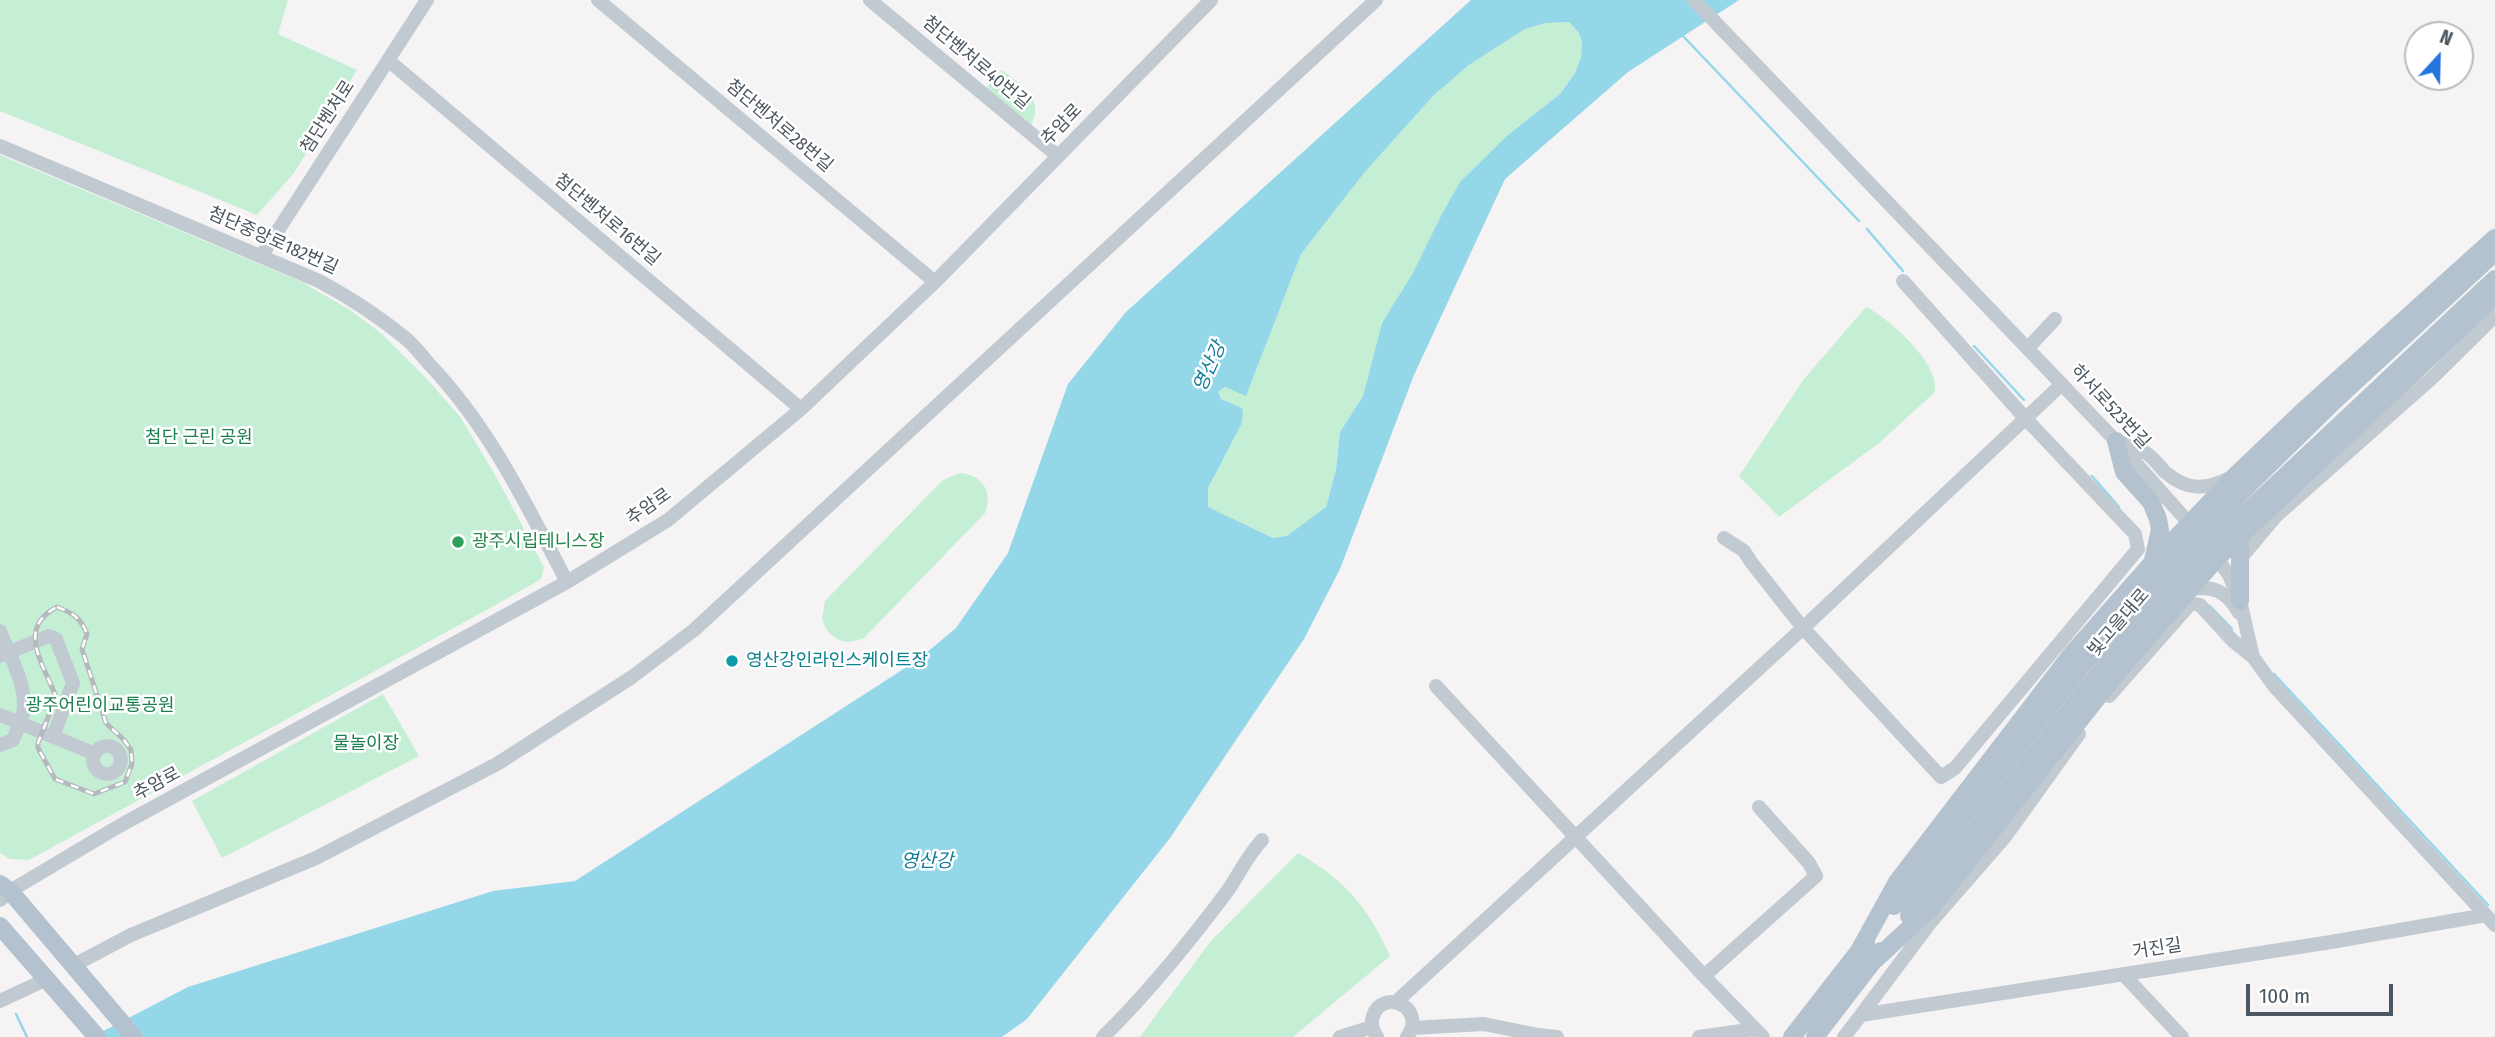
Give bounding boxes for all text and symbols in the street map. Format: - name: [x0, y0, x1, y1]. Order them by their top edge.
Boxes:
- street label: 첨단벤처로40번길: [918, 12, 1034, 114]
- north arrow: [2404, 21, 2474, 91]
- text: N: [2437, 25, 2456, 51]
- street label: 첨단벤처로28번길: [721, 75, 837, 177]
- street label: 첨단벤처로: [296, 76, 360, 158]
- street label: 추암로: [1037, 100, 1087, 150]
- street label: 첨단벤처로16번길: [550, 169, 664, 271]
- street label: 첨단중앙로182번길: [205, 203, 341, 279]
- water label: 영산강: [1189, 338, 1231, 396]
- street label: 하서로523번길: [2066, 361, 2154, 453]
- park label: 첨단 근린 공원: [145, 427, 253, 449]
- street label: 추암로: [622, 484, 676, 530]
- place label: 광주시립테니스장: [472, 531, 604, 553]
- marker: 광주시립테니스장: [450, 534, 466, 550]
- street label: 빛고을대로: [2084, 585, 2154, 661]
- place label: 영산강인라인스케이트장: [746, 650, 928, 672]
- marker: 영산강인라인스케이트장: [724, 653, 740, 669]
- park label: 광주어린이교통공원: [25, 695, 175, 717]
- park label: 물놀이장: [333, 733, 399, 755]
- street label: 추암로: [130, 763, 184, 805]
- water label: 영산강: [901, 851, 953, 873]
- street label: 거진길: [2131, 934, 2183, 964]
- scale bar: [2250, 970, 2397, 1014]
- text: 100 m: [2259, 983, 2310, 1009]

